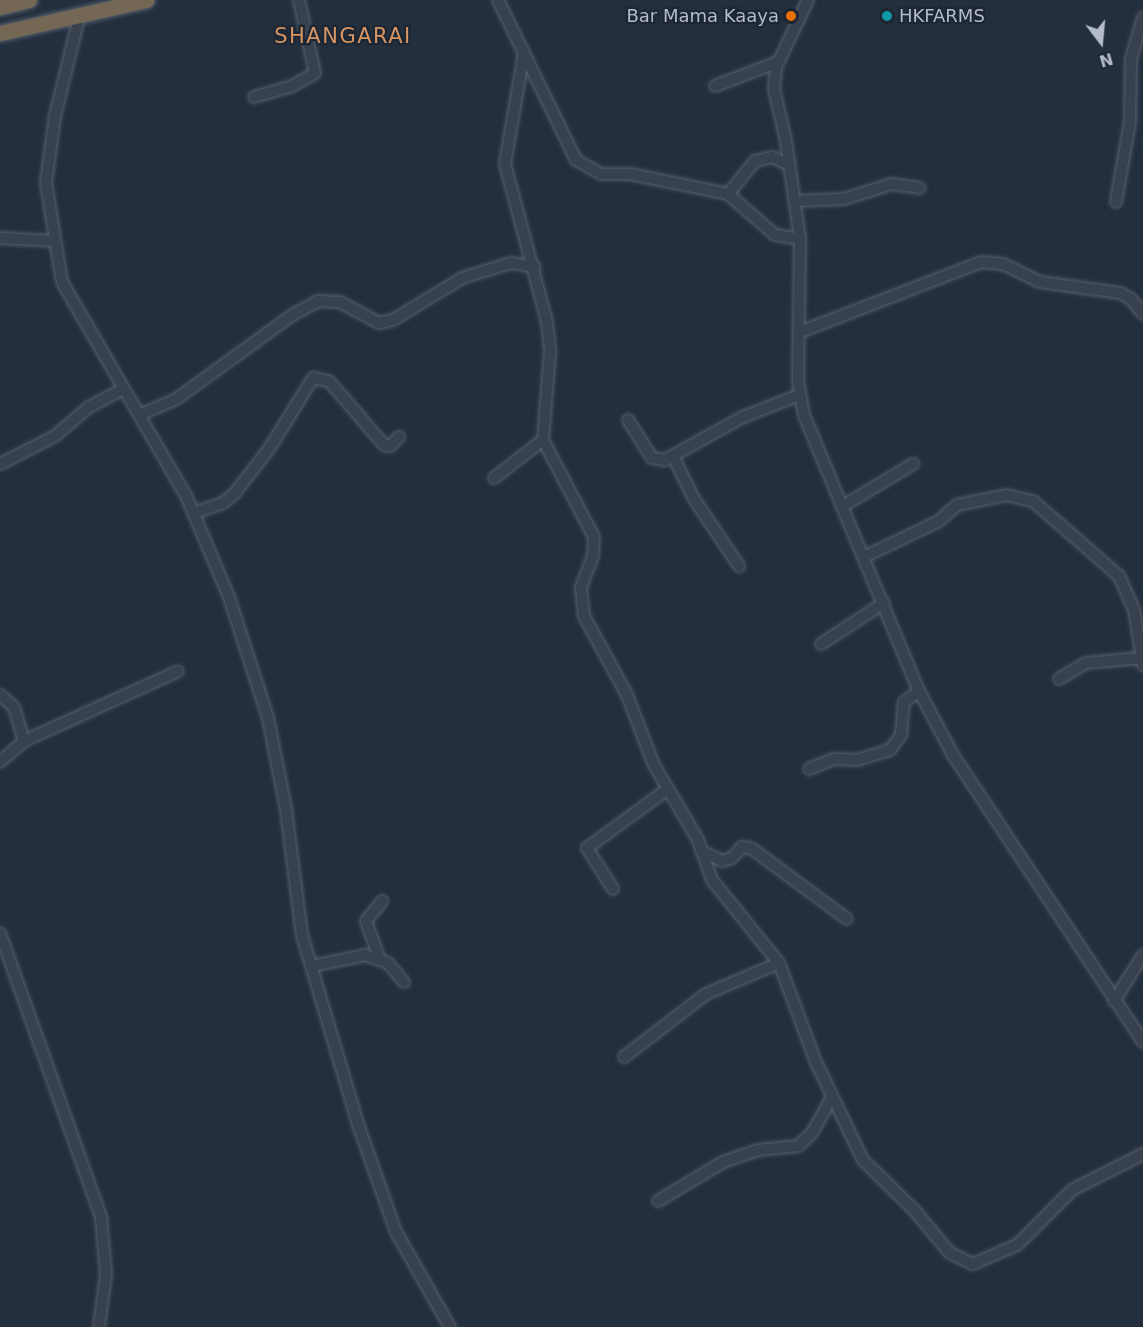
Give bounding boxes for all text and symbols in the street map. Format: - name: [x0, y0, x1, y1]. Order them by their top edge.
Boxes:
- place label: Bar Mama Kaaya: [626, 5, 779, 27]
- place label: HKFARMS: [899, 5, 985, 27]
- marker: Bar Mama Kaaya: [784, 9, 798, 23]
- marker: HKFARMS: [880, 9, 894, 23]
- north arrow: [1071, 12, 1131, 72]
- district label: SHANGARAI: [274, 23, 412, 49]
- text: N: [1097, 49, 1115, 71]

